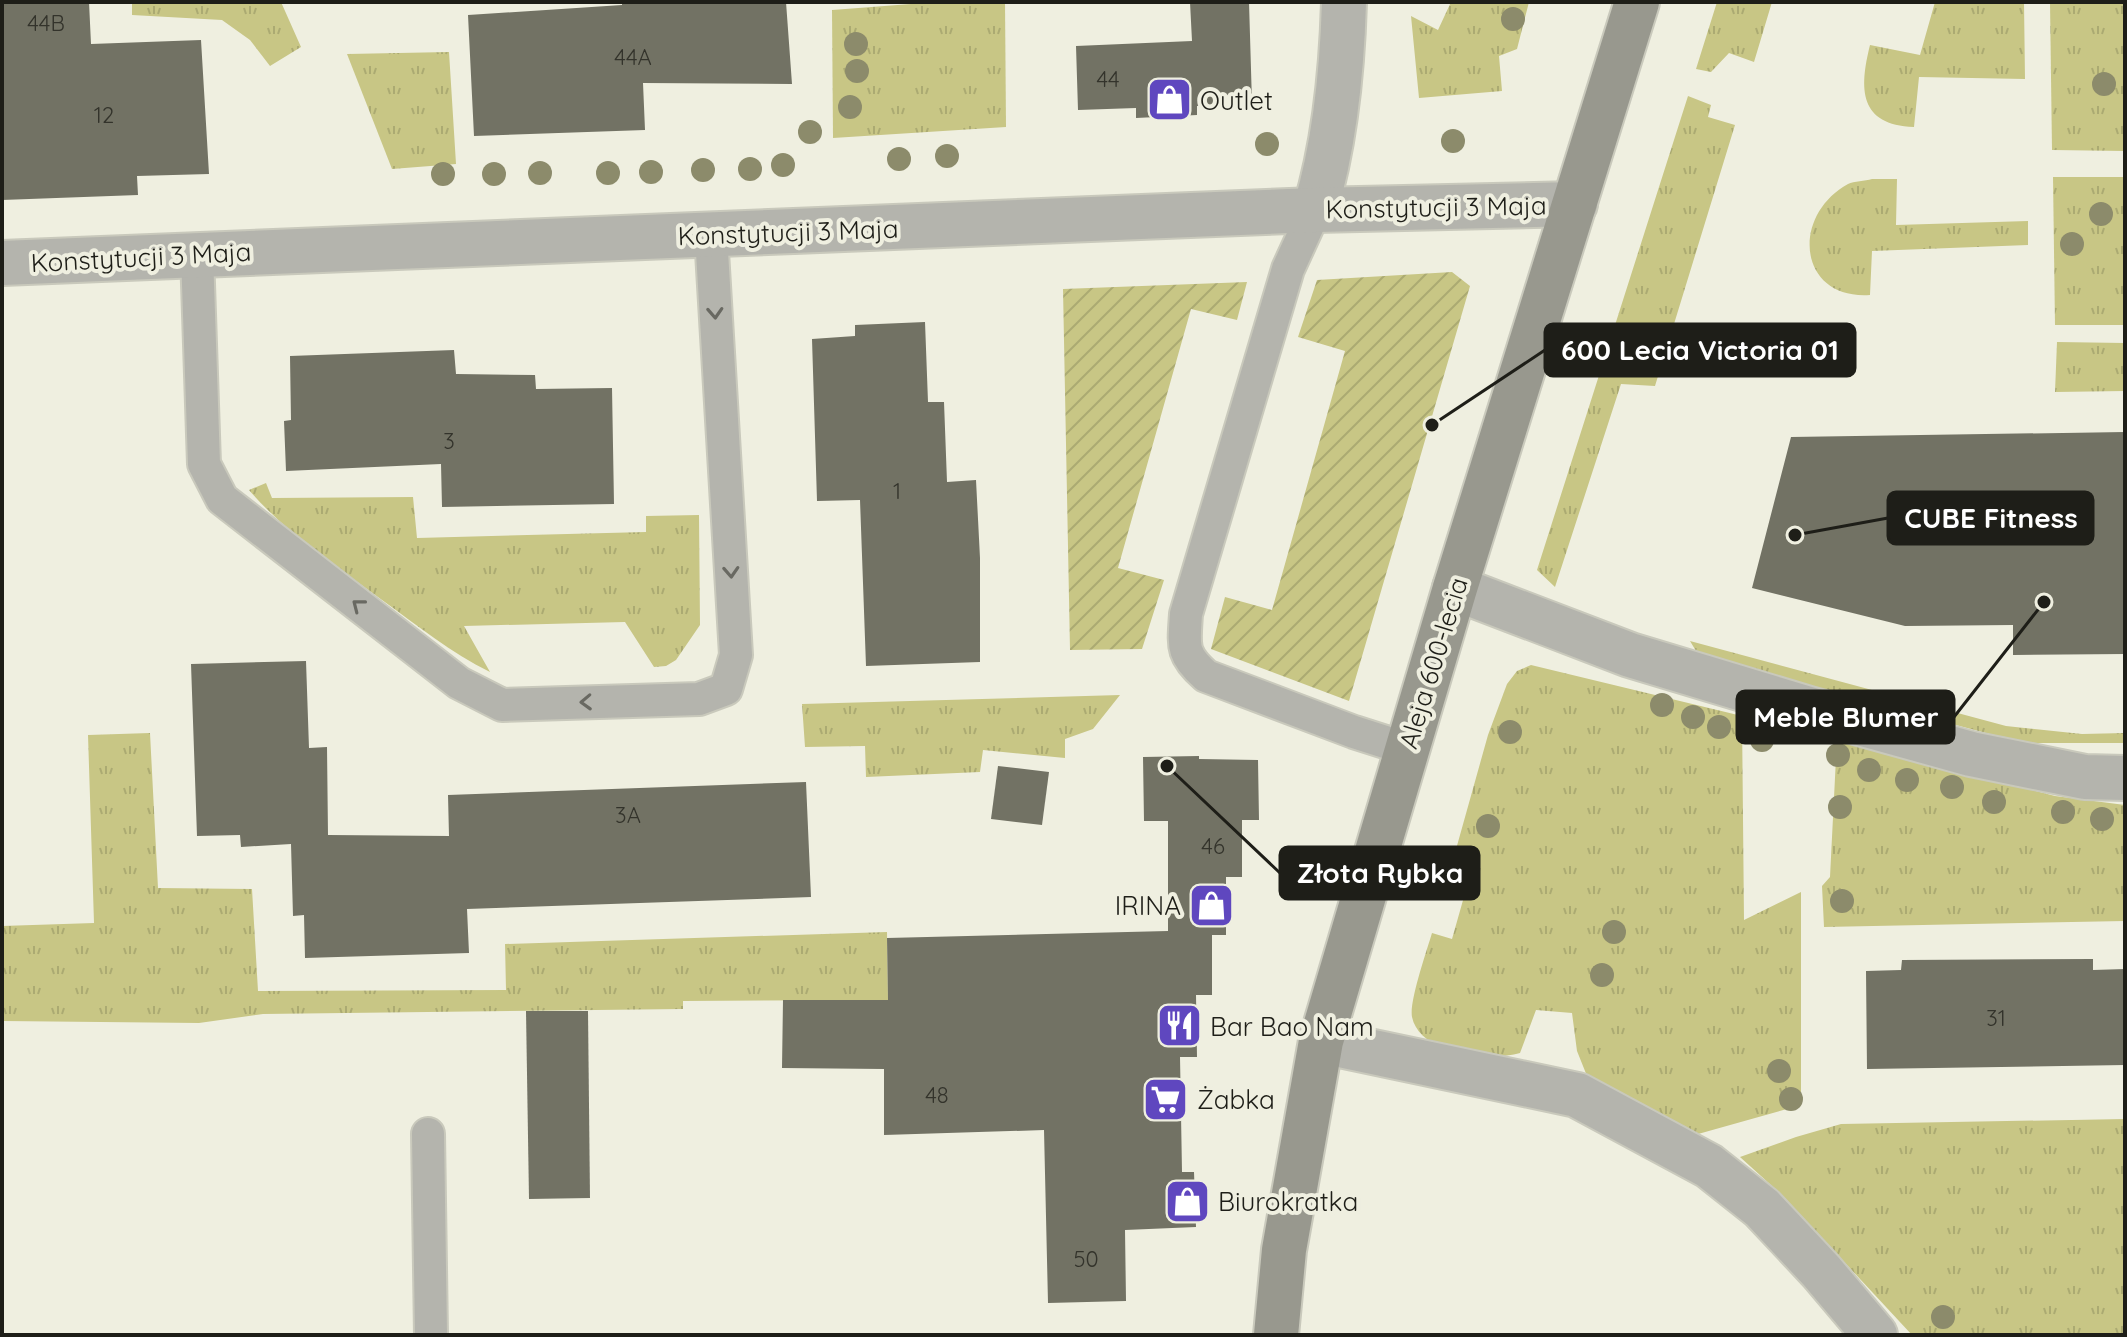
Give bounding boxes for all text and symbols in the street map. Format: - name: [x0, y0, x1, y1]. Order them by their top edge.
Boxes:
- house number: 44B: [27, 9, 65, 37]
- house number: 44A: [614, 43, 652, 71]
- house number: 44: [1096, 65, 1120, 93]
- shop icon: Outlet: [1145, 76, 1193, 124]
- place label: Outlet: [1200, 84, 1273, 117]
- house number: 12: [94, 101, 114, 129]
- street label: Konstytucji 3 Maja: [1325, 189, 1547, 225]
- street label: Konstytucji 3 Maja: [677, 212, 899, 252]
- street label: Konstytucji 3 Maja: [30, 235, 252, 279]
- one-way arrow: [706, 307, 723, 320]
- callout: 600 Lecia Victoria 01: [1545, 324, 1855, 376]
- text: 600 Lecia Victoria 01: [1561, 332, 1839, 367]
- house number: 3: [443, 427, 455, 455]
- house number: 1: [893, 477, 901, 505]
- callout: CUBE Fitness: [1888, 492, 2093, 544]
- text: CUBE Fitness: [1904, 500, 2078, 535]
- one-way arrow: [722, 566, 739, 579]
- street label: Aleja 600-lecia: [1391, 573, 1475, 753]
- one-way arrow: [352, 600, 367, 614]
- callout: Meble Blumer: [1737, 691, 1954, 743]
- one-way arrow: [579, 694, 592, 711]
- text: Meble Blumer: [1753, 699, 1939, 734]
- house number: 3A: [615, 801, 641, 829]
- house number: 46: [1201, 832, 1225, 860]
- callout: Złota Rybka: [1280, 847, 1479, 899]
- text: Złota Rybka: [1297, 855, 1463, 890]
- shop icon: IRINA: [1188, 881, 1236, 929]
- place label: IRINA: [1115, 889, 1181, 922]
- restaurant icon: Bar Bao Nam: [1155, 1002, 1203, 1050]
- house number: 31: [1986, 1004, 2006, 1032]
- place label: Bar Bao Nam: [1210, 1010, 1374, 1043]
- supermarket icon: Żabka: [1142, 1075, 1190, 1123]
- house number: 48: [925, 1081, 949, 1109]
- place label: Żabka: [1197, 1083, 1275, 1116]
- shop icon: Biurokratka: [1163, 1177, 1211, 1225]
- place label: Biurokratka: [1218, 1185, 1358, 1218]
- house number: 50: [1073, 1245, 1099, 1273]

